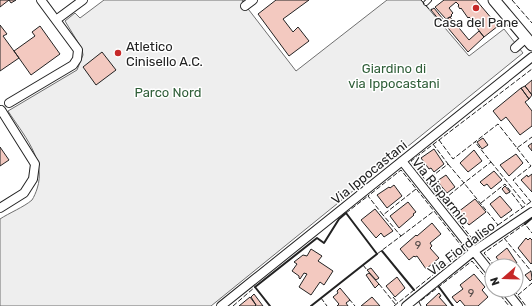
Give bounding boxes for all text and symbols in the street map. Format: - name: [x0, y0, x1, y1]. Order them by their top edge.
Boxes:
- marker: Casa del Pane: [471, 3, 481, 13]
- place label: Casa del Pane: [434, 15, 518, 30]
- place label: Atletico Cinisello A.C.: [126, 39, 203, 69]
- marker: Atletico Cinisello A.C.: [113, 48, 123, 58]
- park label: Giardino di via Ippocastani: [348, 61, 440, 91]
- park label: Parco Nord: [134, 85, 202, 100]
- street label: Via Ippocastani: [329, 137, 410, 207]
- street label: Via Risparmio: [409, 155, 472, 228]
- street label: Via Fiordaliso: [425, 218, 498, 279]
- house number: 9: [415, 239, 421, 252]
- north arrow: [484, 258, 524, 298]
- text: N: [488, 275, 503, 287]
- house number: 9: [468, 287, 474, 300]

